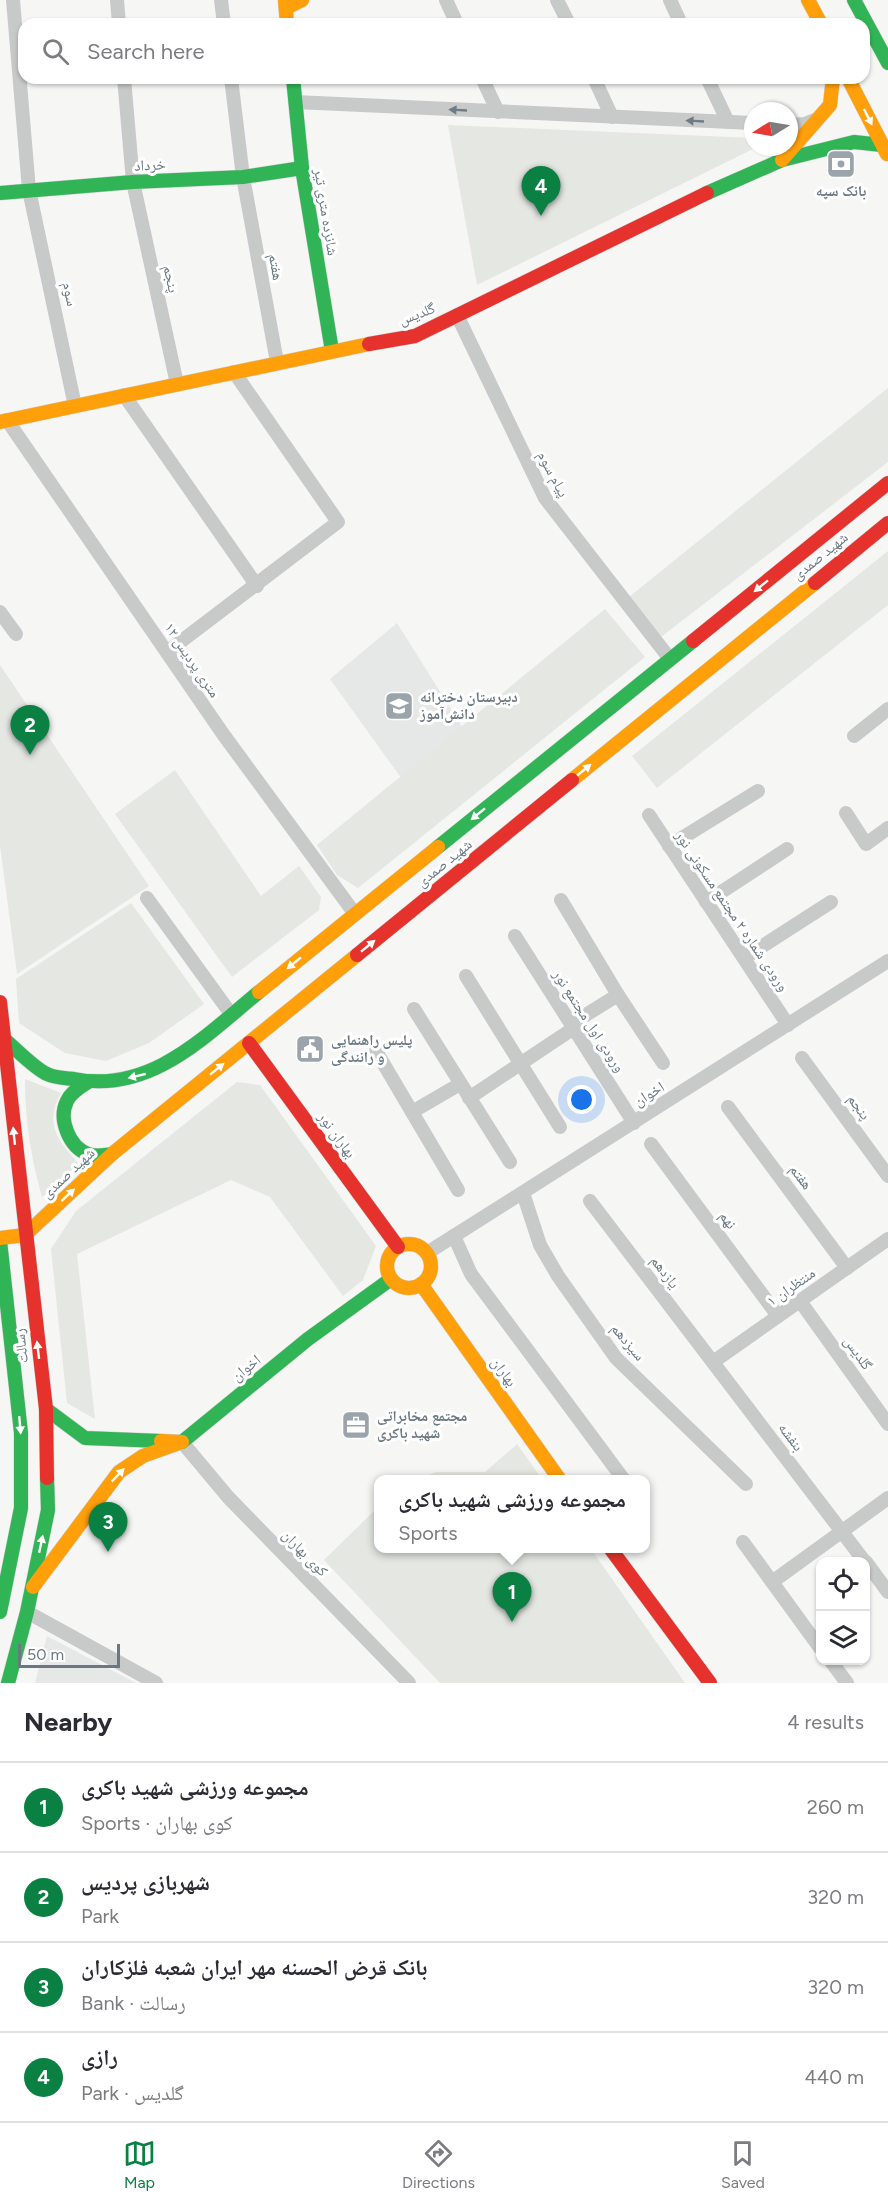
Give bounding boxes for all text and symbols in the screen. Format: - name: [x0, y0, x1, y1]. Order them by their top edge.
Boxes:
- search box: [18, 18, 870, 84]
- icon: search: [39, 35, 72, 68]
- text: Search here: [87, 38, 205, 65]
- north arrow: [744, 102, 798, 156]
- one-way arrow: [448, 105, 467, 114]
- one-way arrow: [863, 109, 873, 126]
- one-way arrow: [685, 116, 704, 125]
- bank icon: بانک سپه: [825, 148, 857, 180]
- street label: خرداد: [134, 155, 167, 175]
- street label: شانزده متری تیر: [309, 166, 342, 257]
- pin: 4: [522, 166, 560, 216]
- place label: بانک سپه: [816, 182, 866, 200]
- street label: هفتم: [264, 252, 287, 282]
- street label: پنجم: [158, 264, 183, 294]
- street label: سوم: [58, 280, 81, 308]
- street label: گلدیس: [396, 299, 438, 330]
- street label: پیام سوم: [533, 448, 573, 501]
- street label: شهید صمدی: [789, 528, 852, 585]
- one-way arrow: [753, 579, 768, 592]
- street label: ۱۲ متری پردیس: [160, 619, 224, 701]
- place label: دبیرستان دخترانه دانش‌آموز: [419, 688, 518, 723]
- school or university icon: دبیرستان دخترانه دانش‌آموز: [383, 690, 415, 722]
- pin: 2: [10, 706, 50, 755]
- one-way arrow: [576, 764, 591, 777]
- one-way arrow: [470, 807, 486, 820]
- street label: ورودی شماره ۲ مجتمع مسکونی نور: [670, 826, 793, 995]
- street label: شهید صمدی: [413, 835, 476, 892]
- one-way arrow: [360, 940, 376, 953]
- one-way arrow: [287, 956, 302, 969]
- street label: ورودی اول مجتمع نور: [548, 966, 629, 1076]
- place label: پلیس راهنمایی و رانندگی: [331, 1031, 412, 1066]
- public building icon: پلیس راهنمایی و رانندگی: [294, 1033, 326, 1065]
- one-way arrow: [209, 1064, 224, 1076]
- one-way arrow: [127, 1072, 146, 1082]
- street label: اخوان: [630, 1078, 668, 1111]
- your location: [567, 1085, 596, 1114]
- street label: پنجم: [843, 1091, 874, 1124]
- street label: بهاران نور: [313, 1108, 360, 1162]
- one-way arrow: [10, 1126, 19, 1145]
- street label: شهید صمدی: [38, 1144, 99, 1203]
- street label: هفتم: [785, 1161, 816, 1194]
- one-way arrow: [60, 1189, 75, 1202]
- street label: نهم: [715, 1208, 741, 1233]
- street label: یازدهم: [646, 1252, 683, 1293]
- street label: منتظران ۱: [763, 1264, 819, 1311]
- street label: سیزدهم: [606, 1320, 649, 1365]
- street label: رسالت: [10, 1327, 32, 1364]
- street label: گلدیس: [839, 1333, 876, 1374]
- one-way arrow: [34, 1341, 43, 1360]
- street label: اخوان: [228, 1351, 265, 1386]
- street label: بهاران: [487, 1354, 521, 1391]
- place label: مجتمع مخابراتی شهید باکری: [377, 1407, 467, 1442]
- office icon: مجتمع مخابراتی شهید باکری: [340, 1409, 372, 1441]
- one-way arrow: [15, 1415, 25, 1434]
- street label: بنفشه: [774, 1419, 808, 1455]
- one-way arrow: [111, 1468, 125, 1483]
- popup: [374, 1475, 650, 1553]
- text: مجموعه ورزشی شهید باکری: [398, 1486, 626, 1513]
- pin: 3: [88, 1502, 128, 1552]
- text: Sports: [398, 1521, 458, 1545]
- street label: کوی بهاران: [278, 1526, 332, 1581]
- one-way arrow: [37, 1535, 46, 1554]
- map controls: [816, 1557, 870, 1665]
- button: locate: [816, 1557, 870, 1611]
- pin: 1: [492, 1572, 532, 1622]
- button: layers: [816, 1611, 870, 1665]
- scale bar: [18, 1641, 120, 1668]
- text: 50 m: [27, 1645, 64, 1664]
- text: Nearby: [24, 1706, 112, 1738]
- text: 4 results: [787, 1710, 864, 1734]
- text: مجموعه ورزشی شهید باکری: [81, 1774, 309, 1801]
- text: 1: [39, 1795, 48, 1819]
- text: 260 m: [807, 1795, 864, 1819]
- text: Sports · کوی بهاران: [81, 1811, 233, 1835]
- text: شهربازی پردیس: [81, 1869, 210, 1896]
- text: 2: [38, 1885, 49, 1909]
- text: 320 m: [807, 1885, 864, 1909]
- text: Park: [81, 1904, 119, 1928]
- text: بانک قرض الحسنه مهر ایران شعبه فلزکاران: [81, 1954, 427, 1981]
- text: 3: [38, 1975, 49, 1999]
- text: 320 m: [807, 1975, 864, 1999]
- text: Bank · رسالت: [81, 1991, 186, 2015]
- text: رازی: [81, 2044, 118, 2071]
- text: 4: [37, 2065, 50, 2089]
- text: 440 m: [804, 2065, 864, 2089]
- text: Park · گلدیس: [81, 2081, 184, 2105]
- tab: Map: [123, 2137, 156, 2192]
- tab: Directions: [402, 2137, 475, 2192]
- tab: Saved: [721, 2137, 765, 2192]

